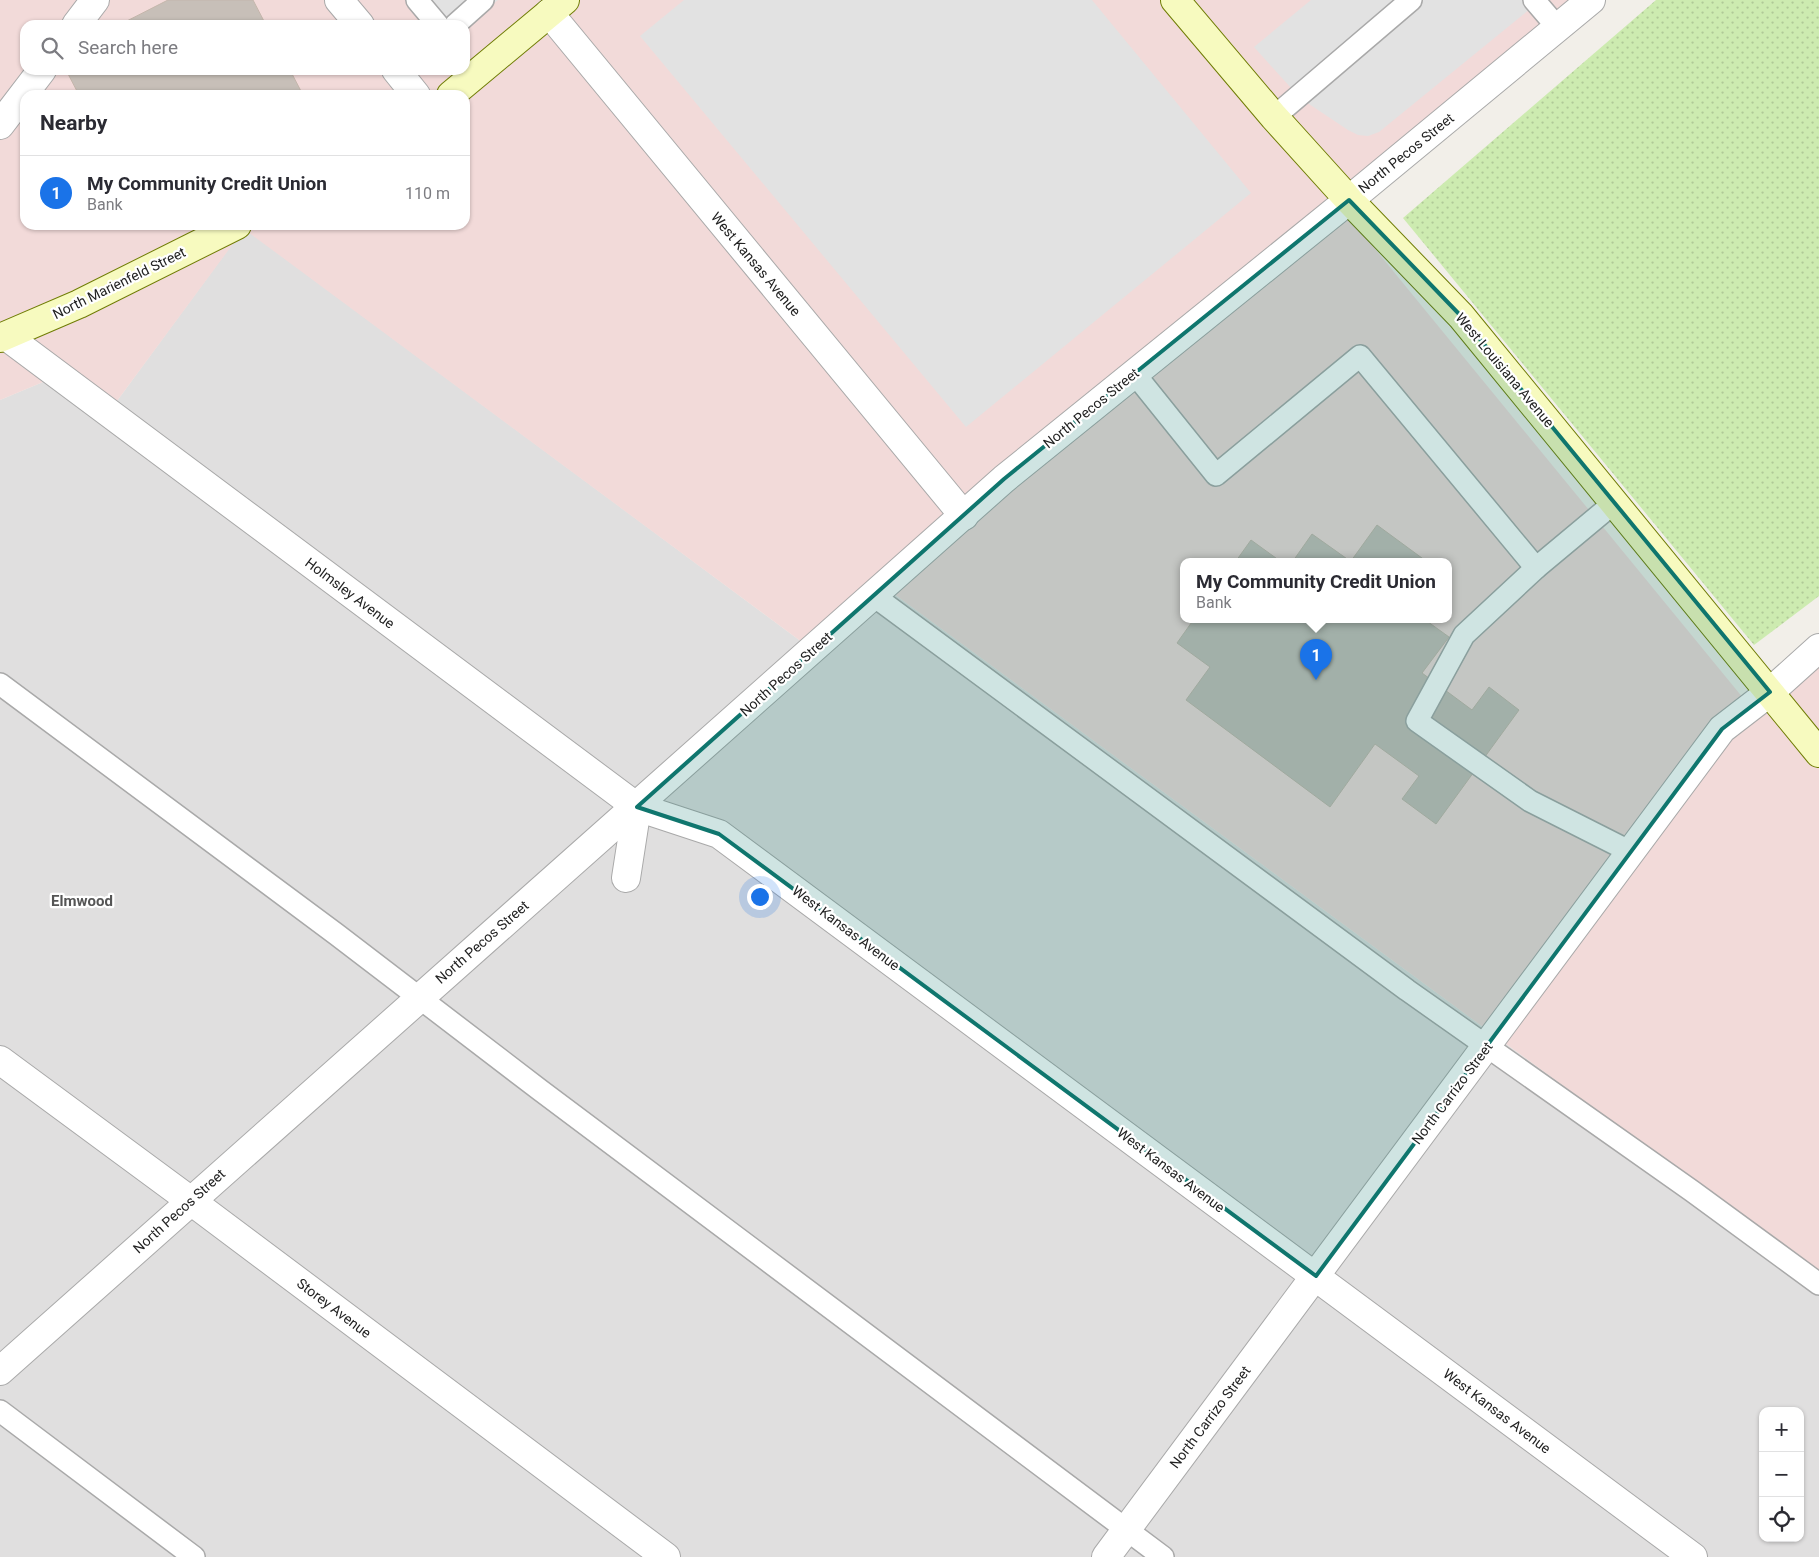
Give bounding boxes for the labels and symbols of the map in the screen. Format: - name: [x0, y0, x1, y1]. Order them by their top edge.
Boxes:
- street label: North Pecos Street: [1355, 109, 1457, 196]
- street label: West Kansas Avenue: [708, 209, 804, 319]
- street label: North Marienfeld Street: [50, 244, 188, 322]
- street label: West Louisiana Avenue: [1452, 310, 1558, 430]
- street label: North Pecos Street: [1040, 364, 1142, 451]
- street label: Holmsley Avenue: [302, 554, 398, 632]
- street label: North Pecos Street: [737, 628, 835, 719]
- pin: 1: [1300, 639, 1332, 680]
- street label: West Kansas Avenue: [789, 882, 903, 974]
- your location: [747, 884, 773, 910]
- district label: Elmwood: [51, 892, 113, 910]
- street label: North Pecos Street: [432, 897, 532, 987]
- street label: North Carrizo Street: [1408, 1038, 1496, 1147]
- street label: West Kansas Avenue: [1114, 1124, 1228, 1216]
- street label: North Pecos Street: [130, 1165, 228, 1256]
- street label: Storey Avenue: [294, 1275, 374, 1341]
- street label: North Carrizo Street: [1166, 1362, 1254, 1471]
- street label: West Kansas Avenue: [1440, 1365, 1554, 1457]

